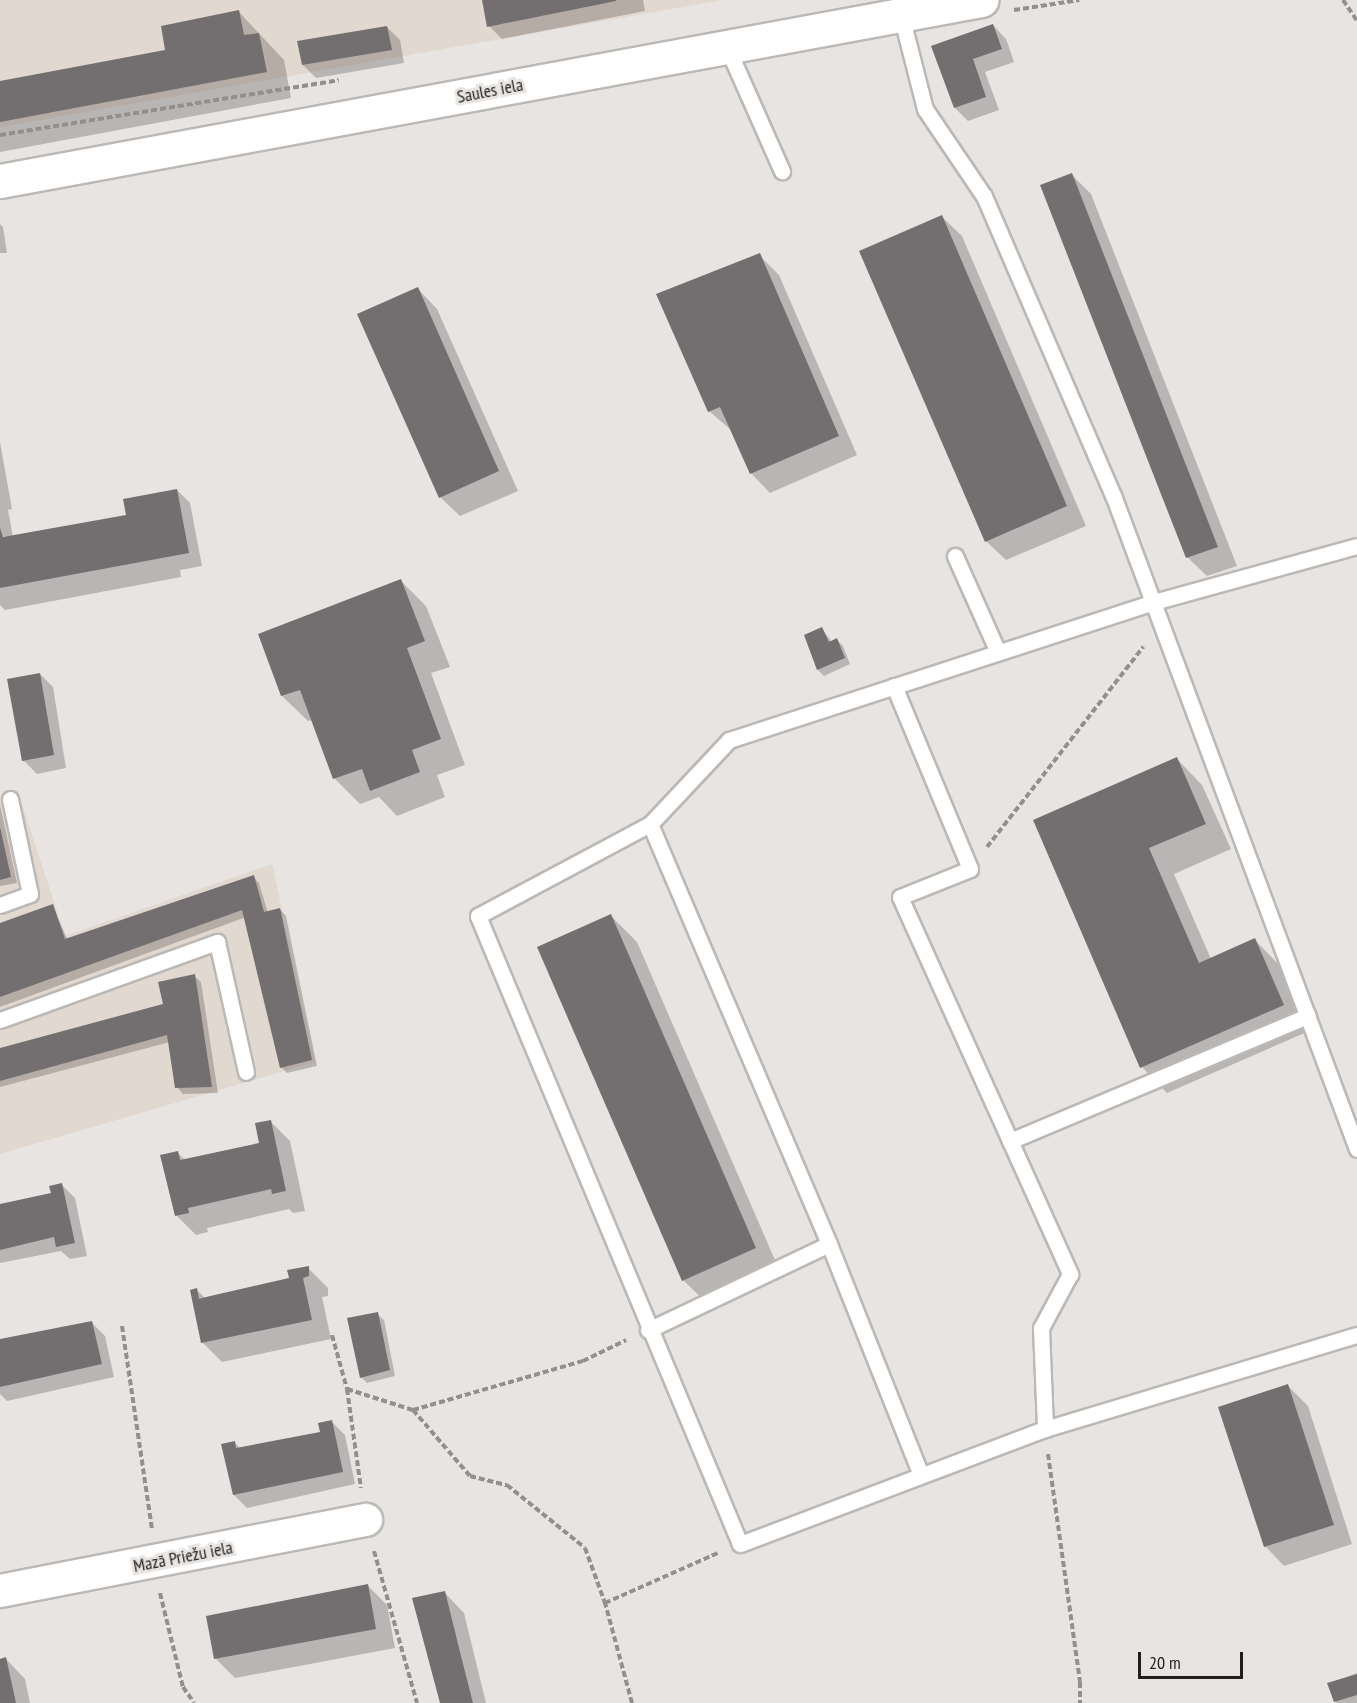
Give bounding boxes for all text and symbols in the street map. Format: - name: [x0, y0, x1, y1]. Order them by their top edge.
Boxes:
- street label: Saules iela: [455, 74, 525, 108]
- street label: Mazā Priežu iela: [131, 1537, 235, 1577]
- scale bar: [1141, 1640, 1246, 1678]
- text: 20 m: [1149, 1651, 1181, 1674]

